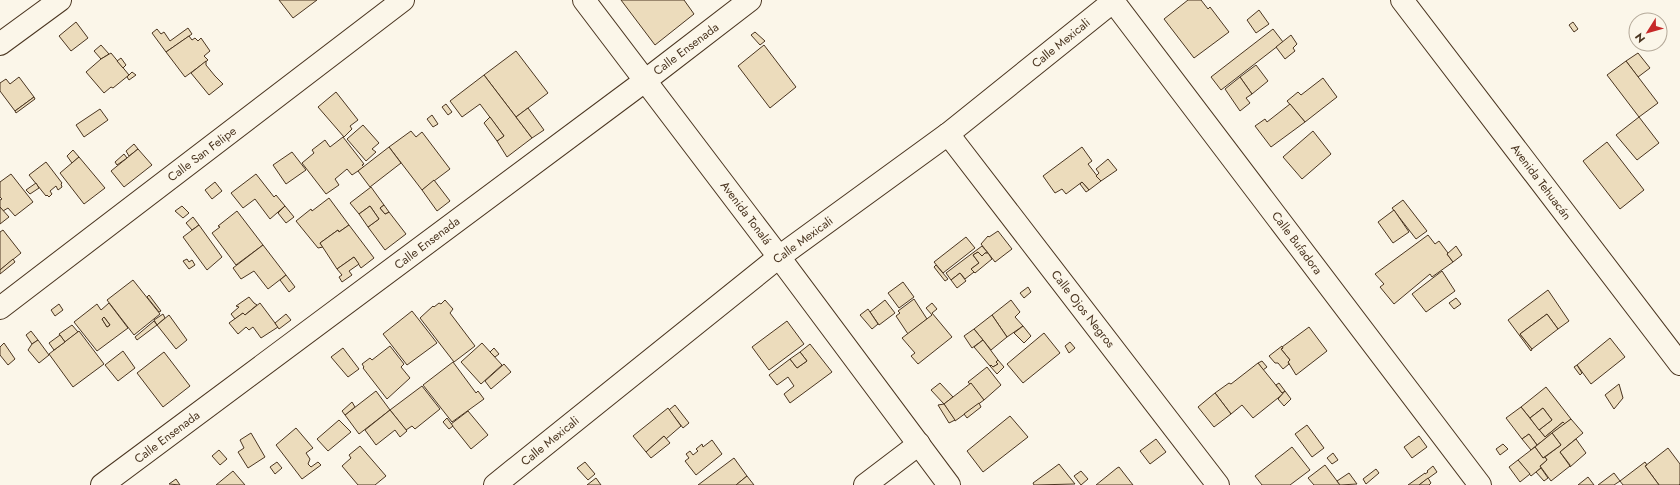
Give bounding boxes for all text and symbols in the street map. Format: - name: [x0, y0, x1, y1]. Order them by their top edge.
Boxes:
- north arrow: [1628, 12, 1668, 52]
- street label: Calle Mexicali: [1028, 14, 1094, 72]
- street label: Calle Ensenada: [649, 18, 723, 80]
- text: N: [1631, 30, 1649, 46]
- street label: Calle San Felipe: [164, 122, 240, 186]
- street label: Avenida Tehuacán: [1506, 140, 1576, 224]
- street label: Avenida Tonalá: [716, 177, 776, 249]
- street label: Calle Bufadora: [1267, 208, 1327, 278]
- street label: Calle Ensenada: [390, 212, 464, 274]
- street label: Calle Mexicali: [769, 212, 837, 268]
- street label: Calle Ojos Negros: [1047, 266, 1119, 352]
- street label: Calle Ensenada: [130, 406, 204, 468]
- street label: Calle Mexicali: [517, 412, 583, 470]

